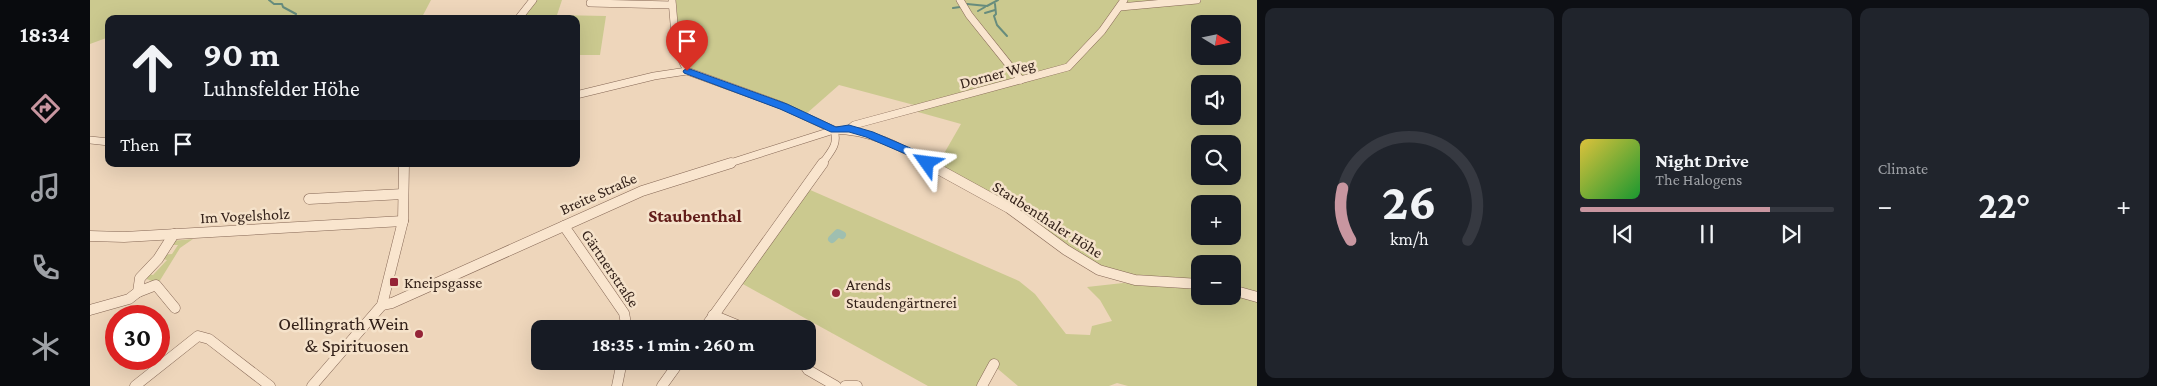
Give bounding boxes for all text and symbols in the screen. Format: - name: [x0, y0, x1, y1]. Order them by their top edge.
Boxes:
- north arrow: [1191, 15, 1241, 65]
- map controls: [1191, 15, 1241, 305]
- pin: [666, 20, 708, 71]
- text: 18:34: [20, 22, 70, 47]
- icon: arrive: [673, 27, 701, 55]
- icon: ahead: [120, 35, 185, 100]
- text: 90 m: [203, 35, 280, 74]
- street label: Dorner Weg: [958, 55, 1037, 93]
- button: sound: [1191, 75, 1241, 125]
- text: Luhnsfelder Höhe: [203, 76, 360, 101]
- icon: directions: [28, 91, 63, 126]
- icon: arrive: [169, 130, 197, 158]
- text: Then: [120, 134, 159, 155]
- button: search: [1191, 135, 1241, 185]
- position arrow: [900, 136, 952, 188]
- text: Night Drive: [1655, 150, 1749, 171]
- text: Climate: [1878, 160, 1928, 177]
- street label: Breite Straße: [557, 169, 639, 218]
- icon: music: [28, 170, 63, 205]
- text: The Halogens: [1655, 171, 1742, 188]
- text: 26: [1382, 172, 1437, 230]
- street label: Staubenthaler Höhe: [990, 178, 1106, 261]
- text: 22°: [1978, 184, 2030, 226]
- text: −: [1878, 190, 1892, 221]
- text: +: [2116, 190, 2131, 221]
- button: +: [1191, 195, 1241, 245]
- street label: Im Vogelsholz: [200, 205, 291, 227]
- district label: Staubenthal: [648, 206, 742, 226]
- icon: previous: [1609, 220, 1637, 248]
- icon: pause: [1693, 220, 1721, 248]
- icon: next: [1777, 220, 1805, 248]
- street label: Gärtnerstraße: [578, 226, 643, 310]
- text: km/h: [1390, 229, 1429, 249]
- icon: phone: [28, 250, 63, 285]
- button: −: [1191, 255, 1241, 305]
- place label: Kneipsgasse: [404, 274, 482, 292]
- marker: Kneipsgasse: [388, 276, 400, 288]
- place label: Arends Staudengärtnerei: [846, 276, 957, 312]
- marker: Arends Staudengärtnerei: [830, 287, 842, 299]
- speed limit sign: 30: [105, 305, 170, 370]
- place label: Oellingrath Wein & Spirituosen: [278, 313, 409, 356]
- marker: Oellingrath Wein & Spirituosen: [413, 328, 425, 340]
- icon: climate: [28, 329, 63, 364]
- text: 18:35 · 1 min · 260 m: [592, 334, 755, 355]

